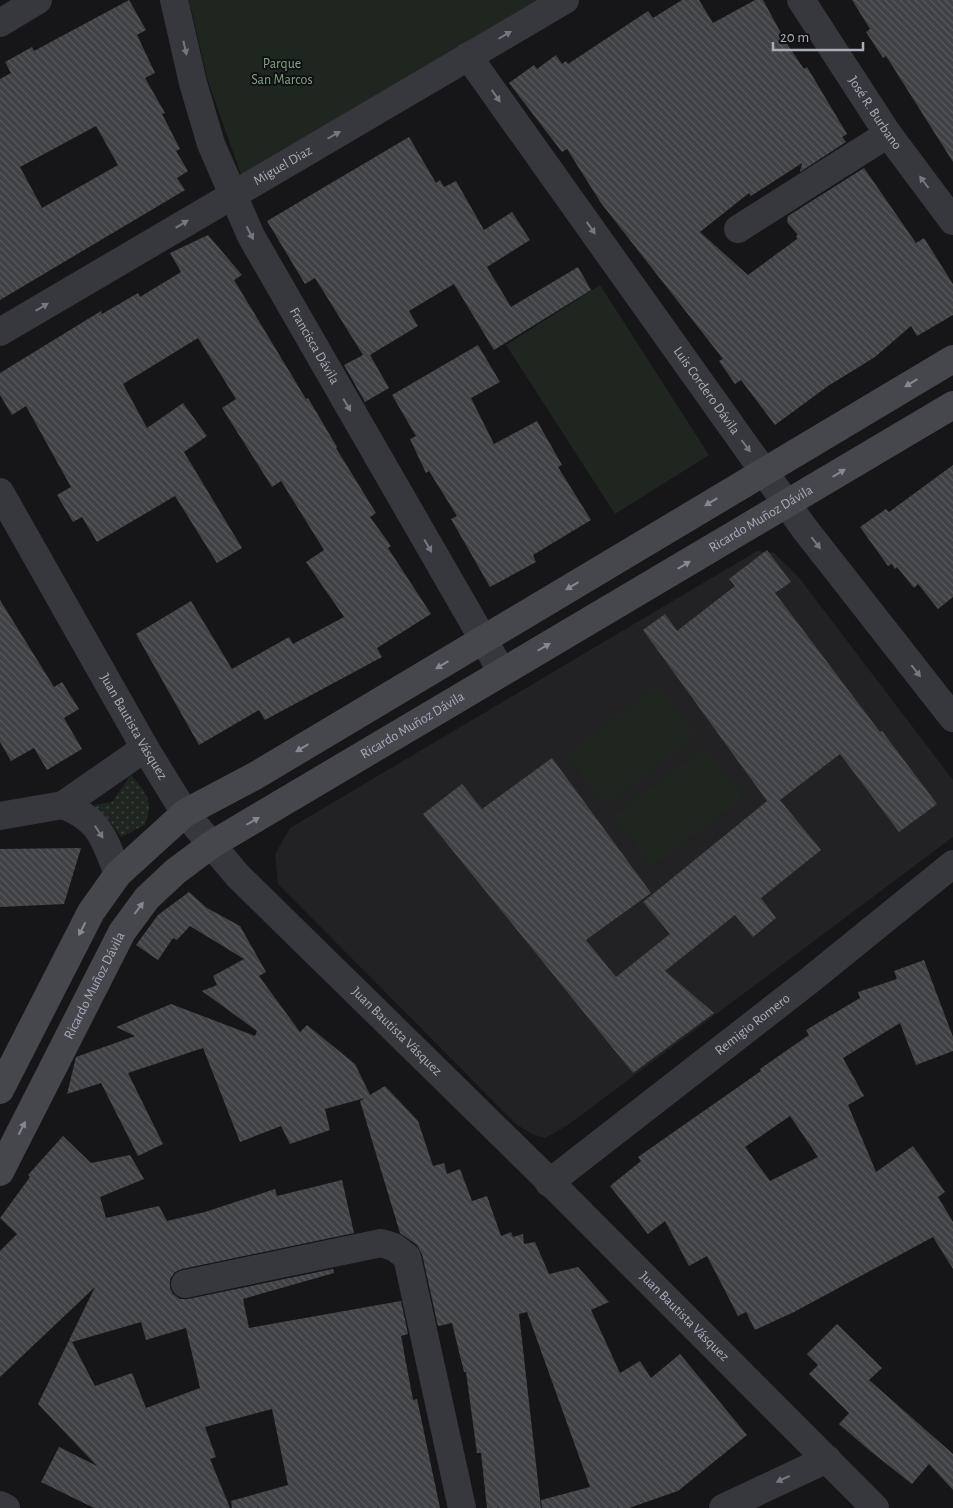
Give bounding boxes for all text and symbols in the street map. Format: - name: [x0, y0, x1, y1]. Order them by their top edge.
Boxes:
- scale bar: [773, 20, 863, 52]
- text: 20 m: [780, 30, 809, 45]
- one-way arrow: [497, 31, 512, 39]
- one-way arrow: [181, 40, 189, 55]
- park label: Parque San Marcos: [251, 57, 313, 87]
- street label: José R. Burbano: [846, 74, 904, 152]
- one-way arrow: [491, 89, 501, 103]
- one-way arrow: [328, 130, 341, 139]
- street label: Miguel Diaz: [251, 143, 315, 188]
- one-way arrow: [919, 175, 929, 189]
- one-way arrow: [175, 220, 188, 229]
- one-way arrow: [586, 222, 596, 235]
- one-way arrow: [246, 226, 254, 241]
- one-way arrow: [35, 303, 48, 312]
- street label: Francisca Dávila: [287, 305, 342, 387]
- street label: Luis Cordero Dávila: [670, 344, 743, 438]
- one-way arrow: [904, 379, 918, 388]
- one-way arrow: [343, 399, 352, 412]
- one-way arrow: [741, 439, 751, 453]
- one-way arrow: [832, 468, 845, 477]
- street label: Ricardo Muñoz Dávila: [707, 482, 816, 555]
- one-way arrow: [705, 498, 718, 507]
- one-way arrow: [811, 536, 821, 550]
- one-way arrow: [424, 539, 433, 553]
- one-way arrow: [677, 560, 690, 569]
- one-way arrow: [565, 581, 578, 590]
- one-way arrow: [537, 643, 550, 652]
- one-way arrow: [435, 660, 448, 669]
- one-way arrow: [911, 664, 921, 678]
- street label: Juan Bautista Vásquez: [97, 671, 170, 782]
- street label: Ricardo Muñoz Dávila: [358, 689, 467, 762]
- one-way arrow: [295, 743, 308, 752]
- one-way arrow: [246, 816, 259, 825]
- one-way arrow: [94, 825, 104, 839]
- one-way arrow: [134, 902, 145, 915]
- one-way arrow: [78, 922, 86, 936]
- street label: Ricardo Muñoz Dávila: [62, 929, 128, 1042]
- street label: Juan Bautista Vásquez: [349, 984, 445, 1079]
- street label: Remigio Romero: [713, 991, 793, 1058]
- one-way arrow: [18, 1121, 26, 1135]
- street label: Juan Bautista Vásquez: [637, 1269, 732, 1364]
- one-way arrow: [776, 1476, 790, 1484]

